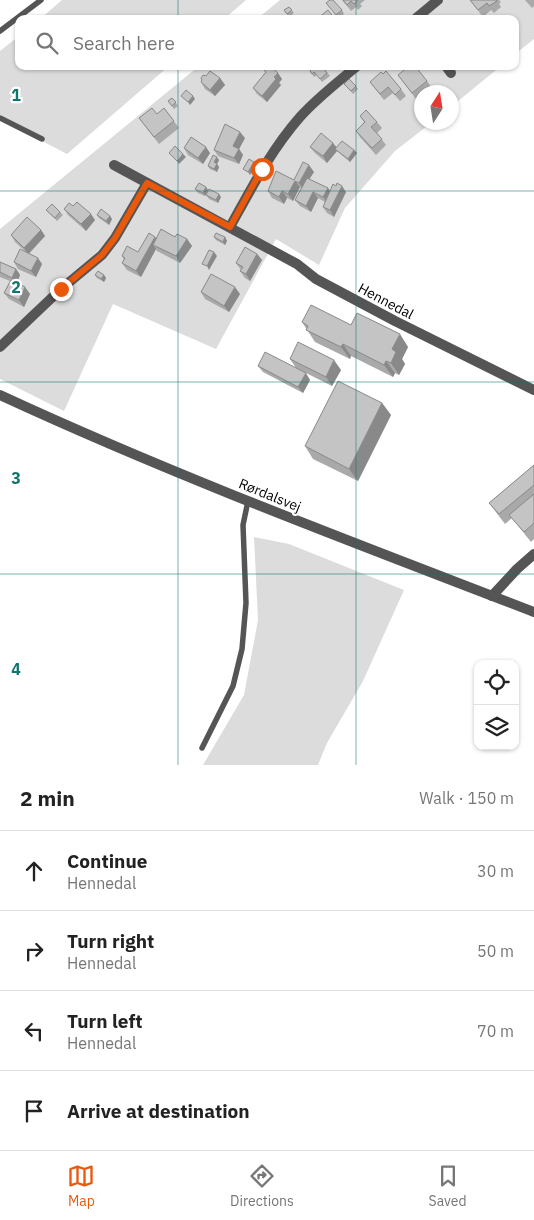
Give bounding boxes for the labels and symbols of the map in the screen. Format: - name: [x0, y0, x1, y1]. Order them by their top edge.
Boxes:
- text: 1: [11, 85, 21, 105]
- north arrow: [414, 85, 459, 130]
- route start: [251, 158, 274, 181]
- text: 2: [11, 277, 21, 297]
- route end: [50, 278, 73, 301]
- street label: Hennedal: [355, 279, 417, 323]
- text: 3: [11, 468, 21, 488]
- street label: Rørdalsvej: [236, 474, 304, 516]
- text: 4: [11, 659, 21, 679]

